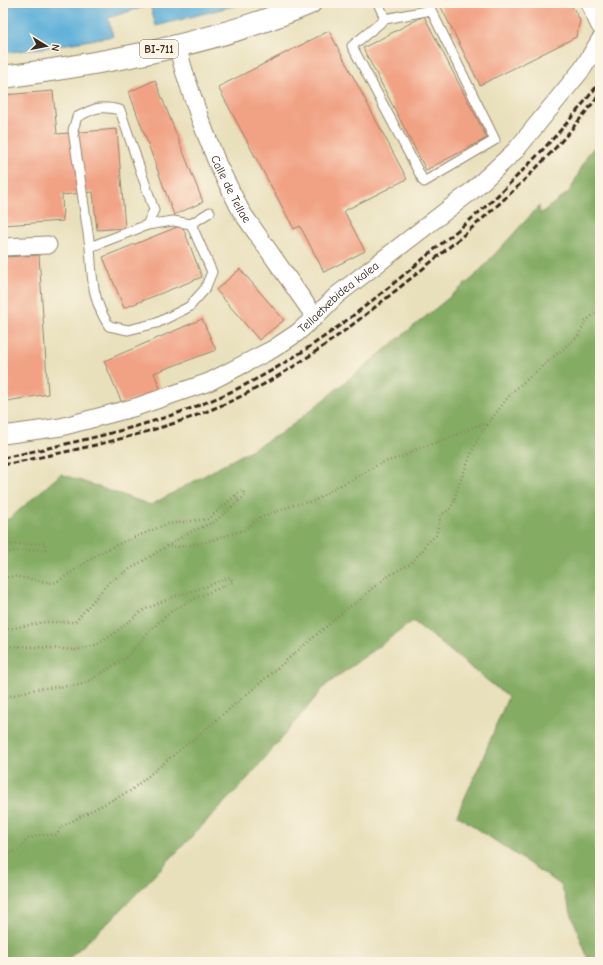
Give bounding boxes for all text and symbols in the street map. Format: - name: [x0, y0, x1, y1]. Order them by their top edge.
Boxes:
- north arrow: [26, 26, 66, 66]
- road number: BI-711: [140, 40, 178, 58]
- text: N: [48, 43, 62, 52]
- street label: Calle de Tellae: [208, 153, 254, 225]
- street label: Tellaetxebidea kalea: [295, 258, 381, 336]

